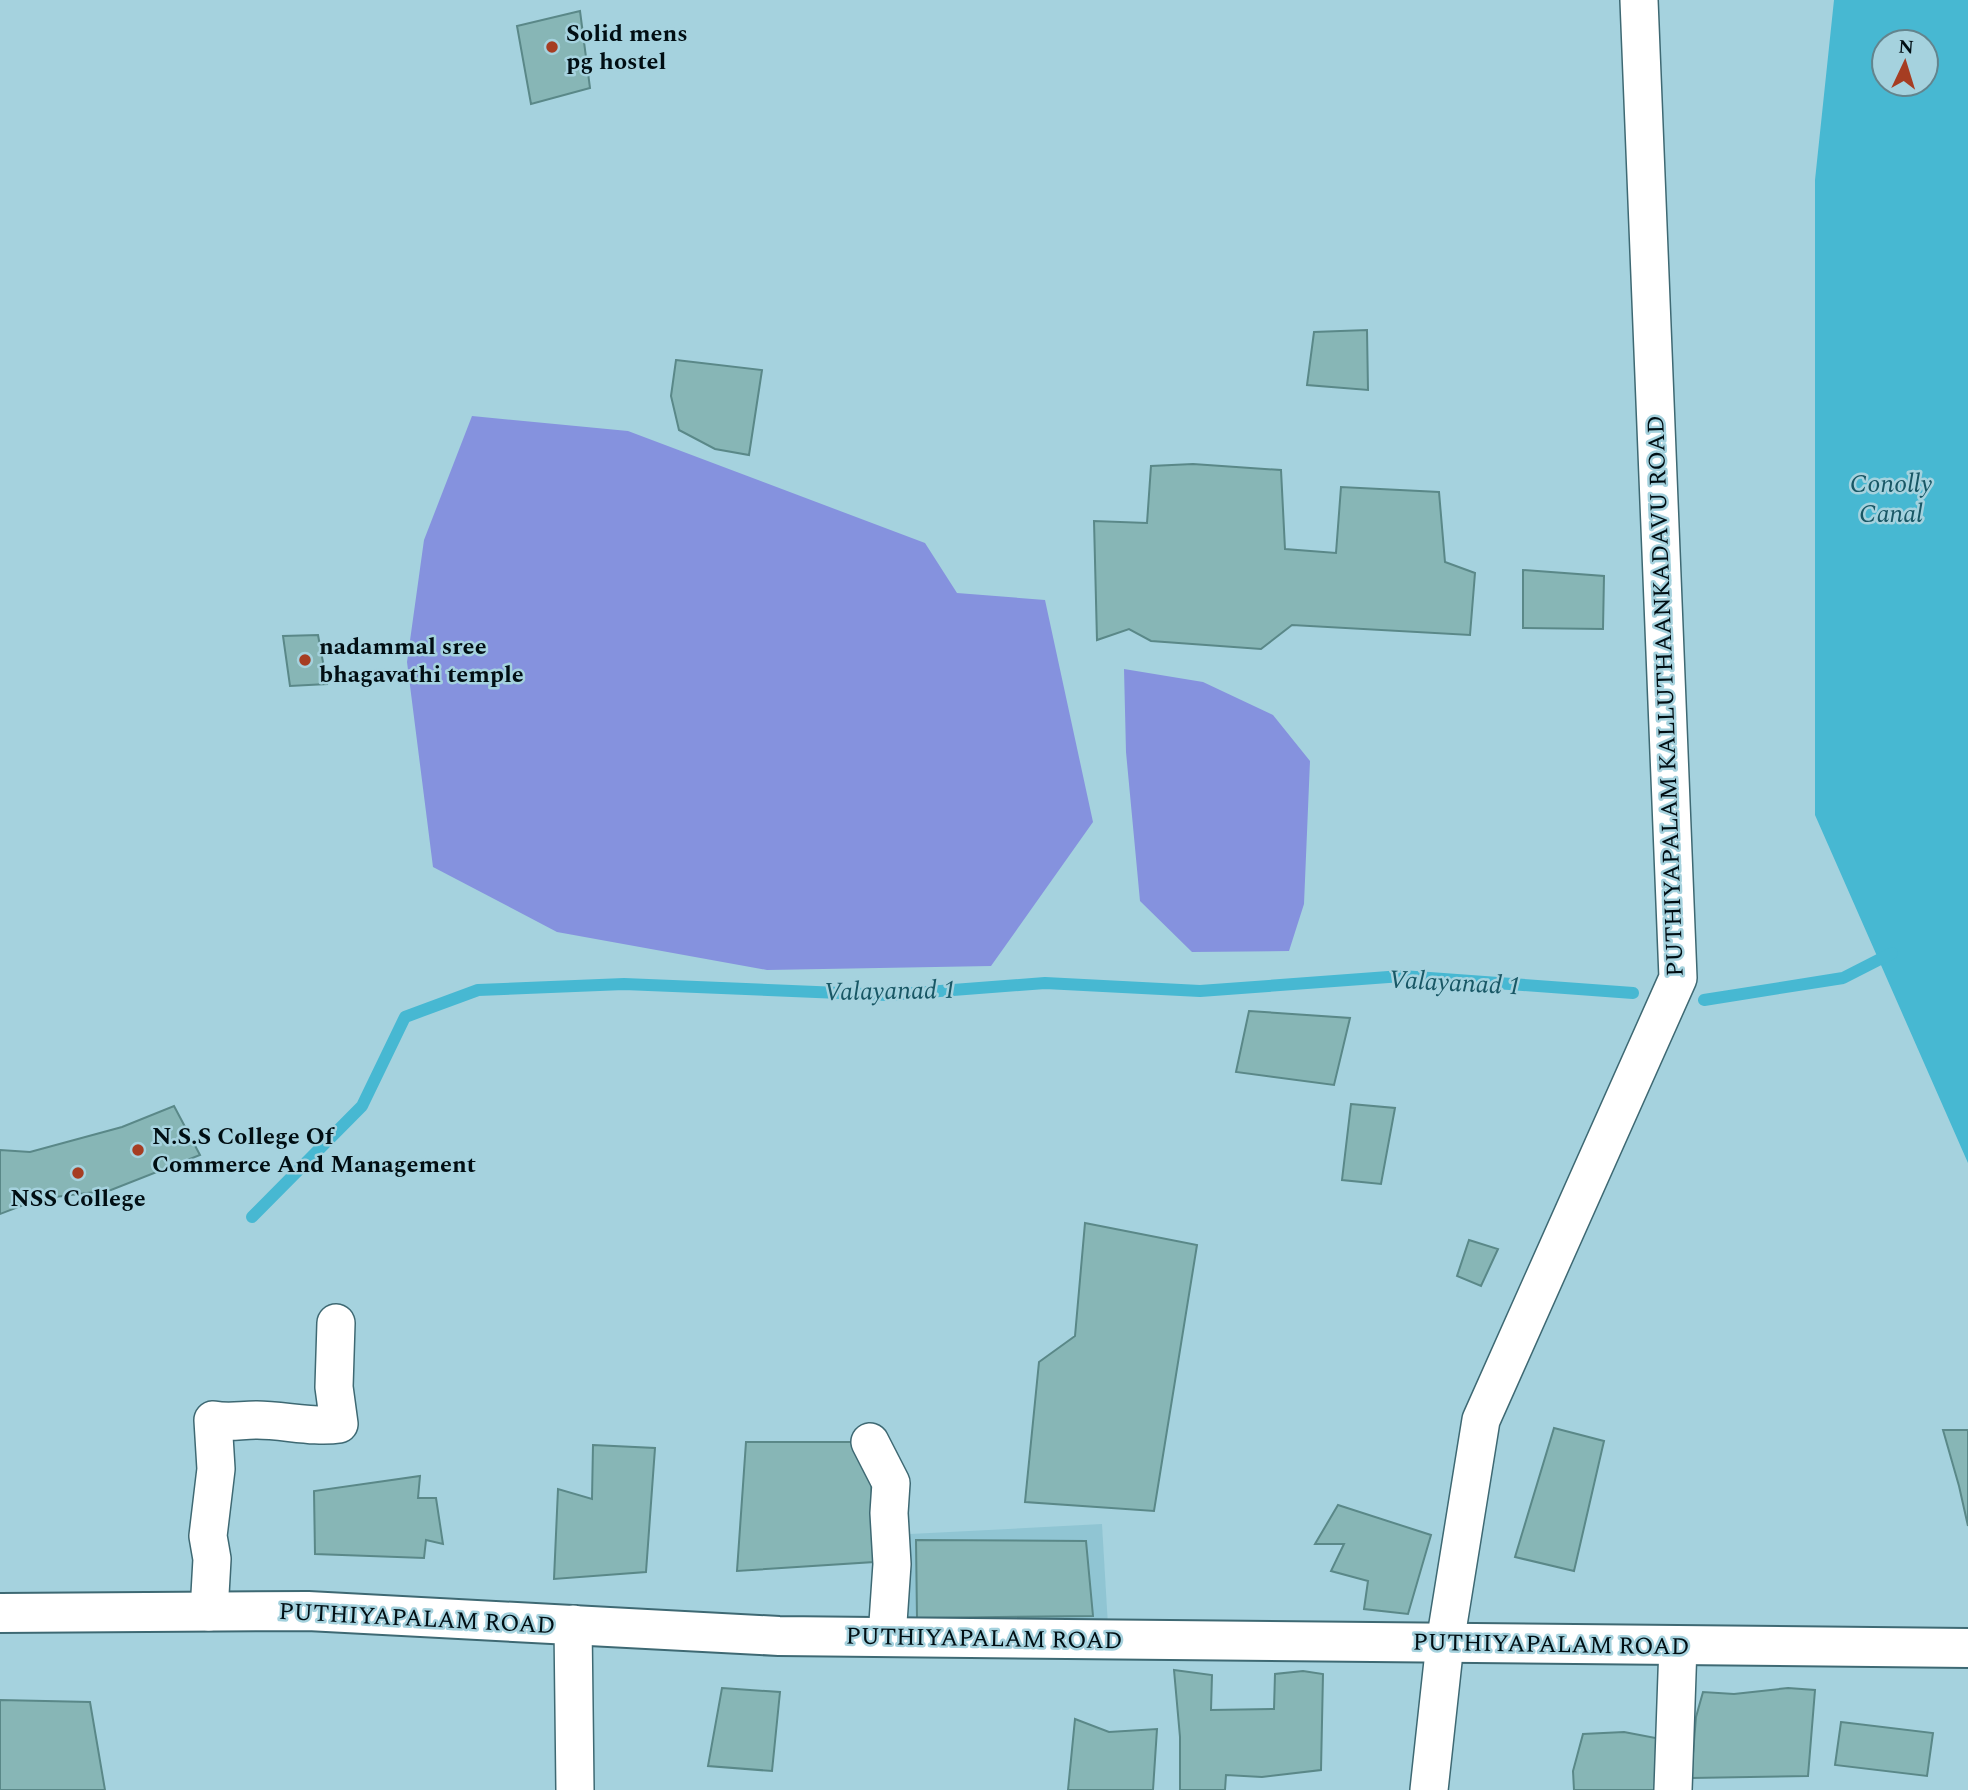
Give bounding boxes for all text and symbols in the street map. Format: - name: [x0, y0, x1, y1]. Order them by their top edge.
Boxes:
- place label: Solid mens pg hostel: [566, 16, 688, 80]
- north arrow: [1870, 28, 1940, 98]
- text: N: [1897, 33, 1915, 63]
- marker: Solid mens pg hostel: [544, 39, 560, 55]
- street label: PUTHIYAPALAM KALLUTHAANKADAVU ROAD: [1638, 415, 1694, 977]
- water label: Conolly Canal: [1850, 464, 1933, 534]
- place label: nadammal sree bhagavathi temple: [319, 629, 524, 693]
- marker: nadammal sree bhagavathi temple: [297, 652, 313, 668]
- water label: Valayanad 1: [1388, 960, 1522, 1006]
- water label: Valayanad 1: [823, 970, 957, 1012]
- place label: N.S.S College Of Commerce And Management: [152, 1119, 476, 1183]
- marker: N.S.S College Of Commerce And Management: [130, 1142, 146, 1158]
- marker: NSS College: [70, 1165, 86, 1181]
- place label: NSS College: [10, 1181, 146, 1217]
- street label: PUTHIYAPALAM ROAD: [278, 1594, 556, 1644]
- street label: PUTHIYAPALAM ROAD: [845, 1619, 1123, 1659]
- street label: PUTHIYAPALAM ROAD: [1412, 1625, 1690, 1665]

